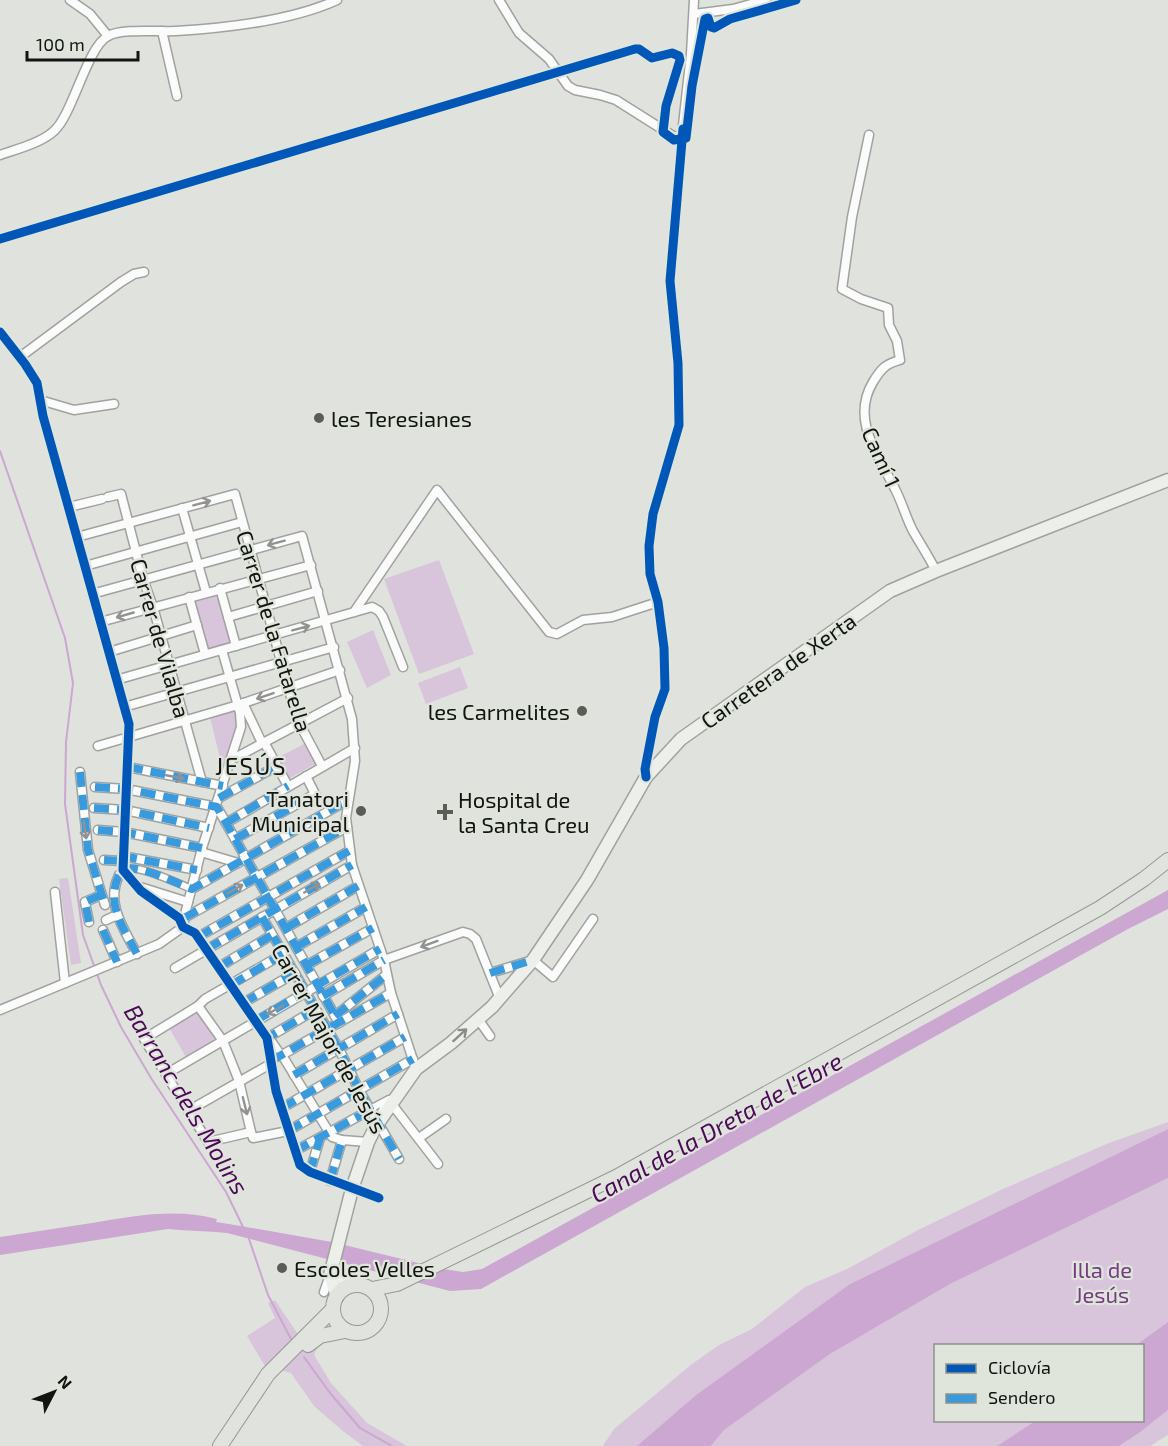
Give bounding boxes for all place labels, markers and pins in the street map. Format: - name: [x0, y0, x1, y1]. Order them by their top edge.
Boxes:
- place label: les Teresianes: [331, 405, 472, 431]
- marker: les Teresianes: [312, 411, 326, 425]
- place label: les Carmelites: [428, 698, 570, 724]
- marker: les Carmelites: [575, 704, 589, 718]
- place label: Tanatori Municipal: [251, 785, 349, 836]
- place label: Hospital de la Santa Creu: [458, 786, 590, 837]
- marker: Hospital de la Santa Creu: [436, 803, 454, 821]
- marker: Tanatori Municipal: [354, 804, 368, 818]
- place label: Escoles Velles: [294, 1255, 435, 1281]
- marker: Escoles Velles: [275, 1261, 289, 1275]

